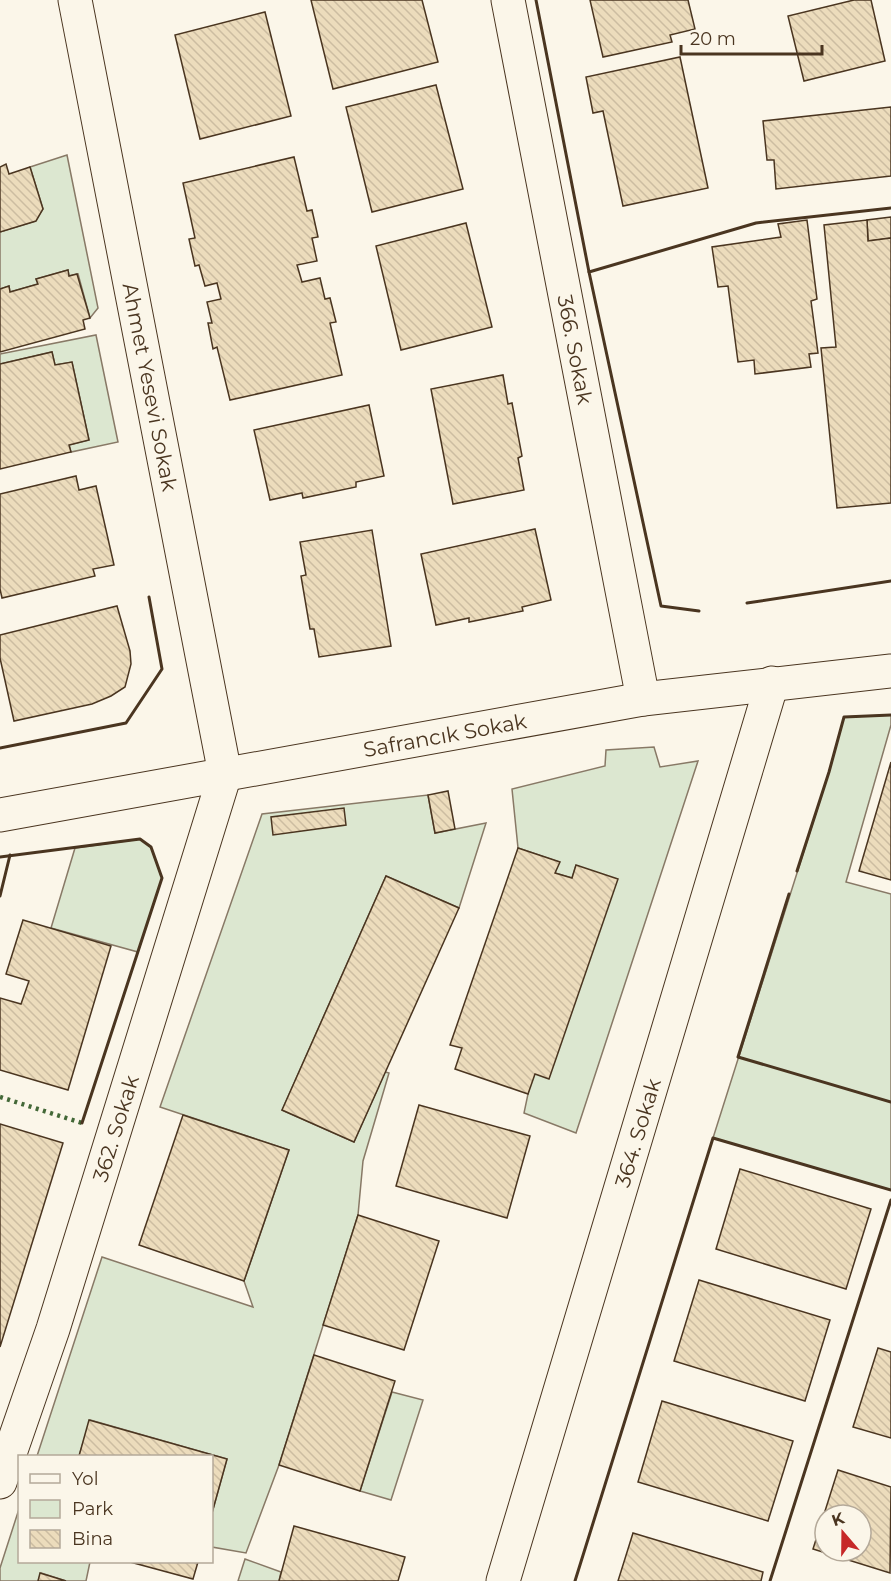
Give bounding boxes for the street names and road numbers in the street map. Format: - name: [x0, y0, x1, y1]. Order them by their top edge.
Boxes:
- street label: Ahmet Yesevi Sokak: [118, 281, 183, 494]
- street label: 366. Sokak: [553, 293, 598, 407]
- street label: Safrancık Sokak: [361, 708, 529, 762]
- street label: 362. Sokak: [87, 1072, 144, 1185]
- street label: 364. Sokak: [609, 1075, 666, 1190]

